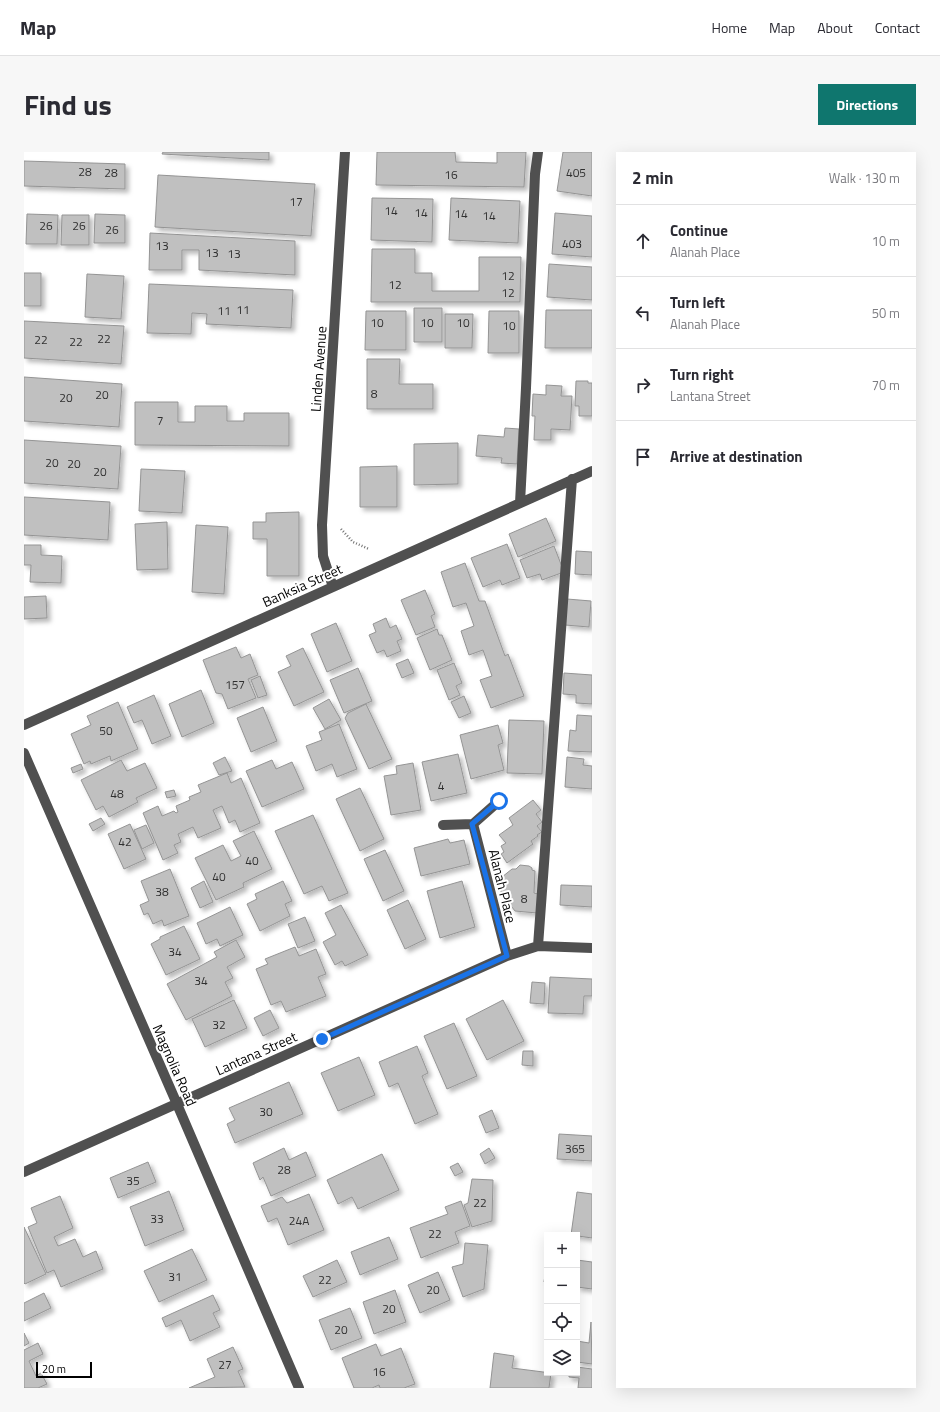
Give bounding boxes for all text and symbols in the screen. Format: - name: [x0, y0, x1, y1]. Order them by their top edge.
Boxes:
- text: Map: [20, 13, 56, 42]
- text: Home: [712, 17, 747, 38]
- text: Map: [769, 17, 795, 38]
- text: About: [817, 17, 853, 38]
- text: Contact: [875, 17, 920, 38]
- text: Find us: [24, 83, 112, 126]
- button: Directions: [818, 84, 916, 125]
- house number: 28: [78, 162, 92, 181]
- house number: 28: [104, 163, 118, 182]
- house number: 405: [566, 163, 586, 182]
- house number: 16: [444, 165, 458, 184]
- text: 2 min: [632, 165, 673, 191]
- text: Walk · 130 m: [829, 168, 900, 188]
- house number: 17: [289, 192, 303, 211]
- house number: 14: [384, 201, 398, 220]
- house number: 14: [414, 203, 428, 222]
- house number: 14: [454, 204, 468, 223]
- house number: 14: [482, 206, 496, 225]
- house number: 26: [39, 216, 53, 235]
- house number: 26: [72, 216, 86, 235]
- text: Continue: [670, 219, 728, 242]
- house number: 26: [105, 220, 119, 239]
- icon: ahead: [632, 230, 654, 252]
- text: 10 m: [872, 231, 900, 251]
- house number: 403: [562, 234, 582, 253]
- house number: 13: [155, 236, 169, 255]
- text: Alanah Place: [670, 242, 740, 262]
- house number: 13: [205, 243, 219, 262]
- house number: 13: [227, 244, 241, 263]
- house number: 12: [501, 266, 515, 285]
- house number: 12: [388, 275, 402, 294]
- house number: 12: [501, 283, 515, 302]
- text: Turn left: [670, 291, 725, 314]
- house number: 11: [236, 300, 250, 319]
- house number: 11: [217, 301, 231, 320]
- icon: left: [632, 302, 654, 324]
- text: 50 m: [872, 303, 900, 323]
- house number: 10: [370, 313, 384, 332]
- house number: 10: [420, 313, 434, 332]
- house number: 10: [456, 313, 470, 332]
- text: Alanah Place: [670, 314, 740, 334]
- house number: 10: [502, 316, 516, 335]
- street label: Linden Avenue: [305, 325, 331, 413]
- house number: 22: [97, 329, 111, 348]
- house number: 22: [34, 330, 48, 349]
- house number: 22: [69, 332, 83, 351]
- text: Turn right: [670, 363, 734, 386]
- icon: right: [632, 374, 654, 396]
- text: 70 m: [872, 375, 900, 395]
- house number: 8: [371, 384, 378, 403]
- house number: 20: [95, 385, 109, 404]
- text: Lantana Street: [670, 386, 751, 406]
- house number: 20: [59, 388, 73, 407]
- house number: 7: [157, 411, 163, 430]
- text: Arrive at destination: [670, 445, 803, 468]
- icon: arrive: [632, 446, 654, 468]
- house number: 20: [45, 453, 59, 472]
- house number: 20: [67, 454, 81, 473]
- house number: 20: [93, 462, 107, 481]
- street label: Banksia Street: [259, 558, 345, 612]
- house number: 157: [225, 675, 245, 694]
- house number: 50: [99, 721, 113, 740]
- house number: 4: [438, 776, 445, 795]
- house number: 48: [110, 784, 124, 803]
- route start: [490, 792, 508, 810]
- house number: 42: [118, 832, 132, 851]
- street label: Alanah Place: [484, 847, 522, 925]
- house number: 40: [245, 851, 259, 870]
- house number: 40: [212, 867, 226, 886]
- house number: 38: [155, 882, 169, 901]
- house number: 8: [521, 889, 528, 908]
- house number: 34: [168, 942, 182, 961]
- house number: 34: [194, 971, 208, 990]
- house number: 32: [212, 1015, 226, 1034]
- street label: Magnolia Road: [148, 1021, 202, 1109]
- street label: Lantana Street: [212, 1026, 300, 1080]
- route end: [313, 1030, 331, 1048]
- house number: 30: [259, 1102, 273, 1121]
- house number: 365: [565, 1139, 585, 1158]
- house number: 28: [277, 1160, 291, 1179]
- house number: 35: [126, 1171, 140, 1190]
- house number: 22: [473, 1193, 487, 1212]
- house number: 33: [150, 1209, 164, 1228]
- house number: 24A: [289, 1211, 309, 1230]
- house number: 22: [428, 1224, 442, 1243]
- map controls: [544, 1232, 580, 1376]
- button: +: [544, 1232, 580, 1268]
- house number: 31: [168, 1267, 182, 1286]
- button: −: [544, 1268, 580, 1304]
- house number: 22: [318, 1270, 332, 1289]
- house number: 20: [426, 1280, 440, 1299]
- house number: 20: [382, 1299, 396, 1318]
- button: locate: [544, 1304, 580, 1340]
- house number: 20: [334, 1320, 348, 1339]
- button: layers: [544, 1340, 580, 1376]
- house number: 27: [218, 1355, 232, 1374]
- scale bar: [36, 1360, 92, 1379]
- text: 20 m: [42, 1361, 66, 1377]
- house number: 16: [372, 1362, 386, 1381]

